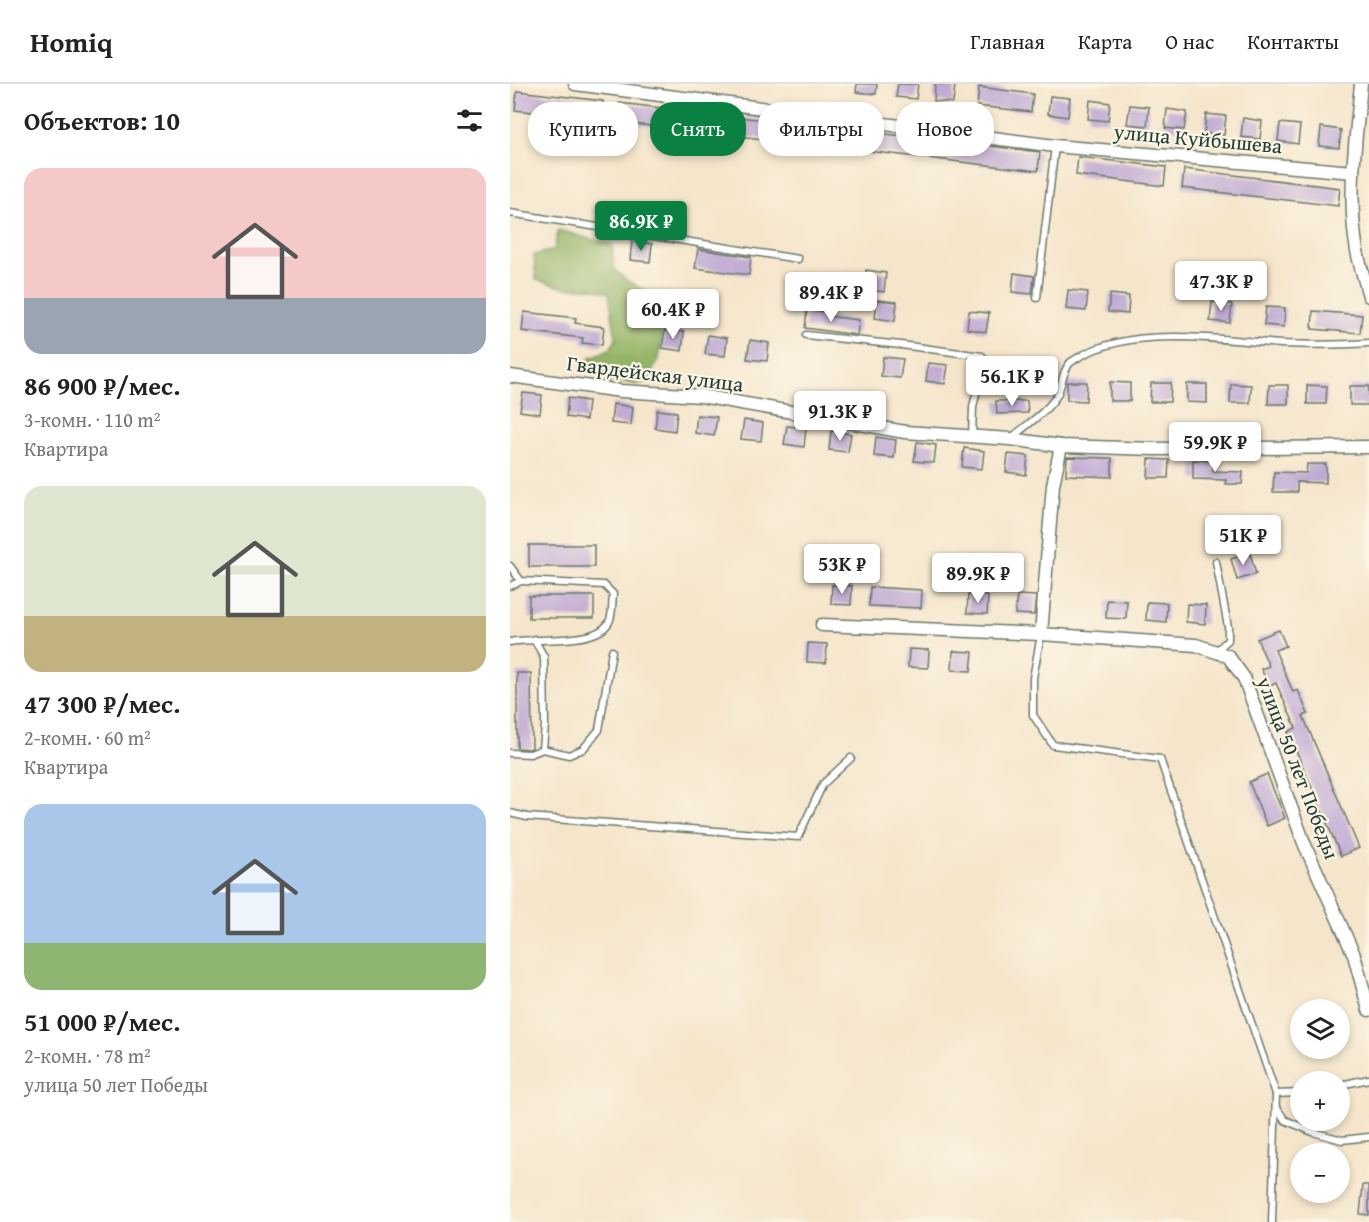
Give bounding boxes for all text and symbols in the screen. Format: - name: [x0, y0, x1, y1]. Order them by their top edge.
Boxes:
- text: Homiq: [30, 21, 113, 62]
- text: Главная: [970, 26, 1045, 57]
- text: Карта: [1078, 26, 1132, 57]
- text: О нас: [1165, 26, 1214, 57]
- text: Контакты: [1247, 26, 1339, 57]
- text: Объектов: 10: [24, 101, 180, 140]
- chip: Купить: [528, 102, 638, 156]
- chip: Снять: [650, 102, 746, 156]
- chip: Фильтры: [758, 102, 884, 156]
- chip: Новое: [896, 102, 994, 156]
- icon: filters: [453, 104, 486, 137]
- street label: улица Куйбышева: [1112, 116, 1283, 161]
- pin: 86.9K ₽: [586, 201, 696, 252]
- text: 86.9K ₽: [609, 206, 673, 235]
- icon: home: [201, 207, 309, 315]
- pin: 47.3K ₽: [1166, 261, 1276, 312]
- text: 47.3K ₽: [1189, 266, 1253, 295]
- pin: 89.4K ₽: [776, 272, 886, 323]
- text: 89.4K ₽: [799, 277, 863, 306]
- pin: 60.4K ₽: [618, 289, 728, 340]
- text: 60.4K ₽: [641, 294, 705, 323]
- street label: Гвардейская улица: [565, 347, 745, 400]
- pin: 56.1K ₽: [957, 356, 1067, 407]
- text: 56.1K ₽: [980, 361, 1044, 390]
- text: 86 900 ₽/мес.: [24, 366, 180, 405]
- pin: 91.3K ₽: [785, 391, 895, 442]
- text: 91.3K ₽: [808, 396, 872, 425]
- text: 3-комн. · 110 m²: [24, 405, 160, 434]
- pin: 59.9K ₽: [1160, 422, 1270, 473]
- text: 59.9K ₽: [1183, 427, 1247, 456]
- text: Квартира: [24, 434, 108, 463]
- pin: 51K ₽: [1201, 515, 1285, 566]
- text: 51K ₽: [1219, 520, 1267, 549]
- icon: home: [201, 525, 309, 633]
- pin: 53K ₽: [800, 544, 884, 595]
- text: 53K ₽: [818, 549, 866, 578]
- pin: 89.9K ₽: [923, 553, 1033, 604]
- text: 89.9K ₽: [946, 558, 1010, 587]
- street label: улица 50 лет Победы: [1249, 671, 1348, 864]
- text: 47 300 ₽/мес.: [24, 684, 180, 723]
- text: 2-комн. · 60 m²: [24, 723, 151, 752]
- text: Квартира: [24, 752, 108, 781]
- icon: home: [201, 843, 309, 951]
- map controls: [1290, 999, 1350, 1203]
- button: layers: [1290, 999, 1350, 1059]
- text: 51 000 ₽/мес.: [24, 1002, 180, 1041]
- text: 2-комн. · 78 m²: [24, 1041, 151, 1070]
- text: улица 50 лет Победы: [24, 1070, 208, 1099]
- button: +: [1290, 1071, 1350, 1131]
- button: −: [1290, 1143, 1350, 1203]

